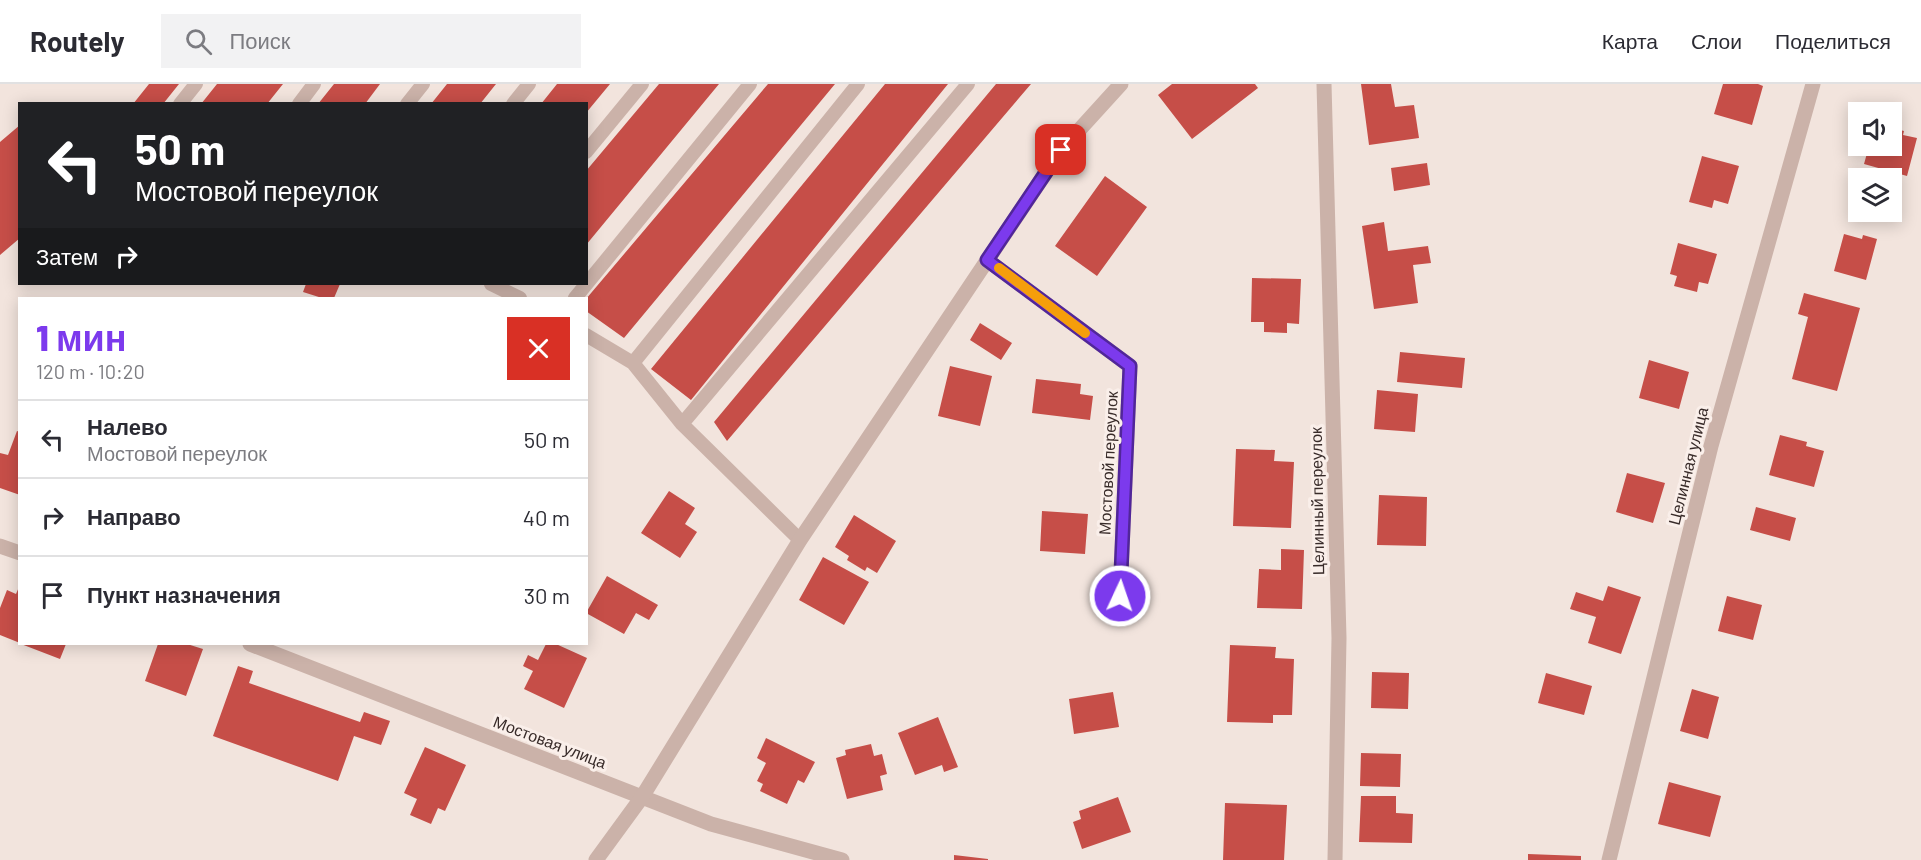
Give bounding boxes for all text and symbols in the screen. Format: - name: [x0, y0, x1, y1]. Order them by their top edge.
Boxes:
- search box: [161, 14, 581, 68]
- text: Routely: [30, 24, 125, 58]
- icon: search: [182, 25, 215, 58]
- text: Поиск: [230, 27, 291, 53]
- text: Карта: [1602, 28, 1658, 53]
- text: Слои: [1691, 28, 1742, 53]
- text: Поделиться: [1775, 28, 1891, 53]
- map controls: [1848, 102, 1902, 222]
- button: sound: [1848, 102, 1902, 156]
- text: 50 m: [135, 123, 225, 173]
- pin: [1035, 124, 1086, 175]
- icon: left: [36, 126, 114, 204]
- icon: arrive: [1044, 133, 1077, 166]
- button: layers: [1848, 168, 1902, 222]
- text: Мостовой переулок: [135, 174, 378, 206]
- icon: right: [110, 240, 143, 273]
- text: Затем: [36, 243, 98, 269]
- text: 1 мин: [36, 315, 127, 358]
- button: close: [507, 317, 570, 380]
- text: 120 m · 10:20: [36, 359, 145, 383]
- street label: Мостовой переулок: [1094, 390, 1121, 535]
- street label: Целинная улица: [1664, 405, 1711, 527]
- text: Налево: [87, 413, 168, 439]
- icon: left: [36, 423, 69, 456]
- text: 50 m: [524, 426, 570, 452]
- street label: Целинный переулок: [1306, 426, 1327, 575]
- text: Мостовой переулок: [87, 441, 267, 465]
- icon: right: [36, 501, 69, 534]
- text: Направо: [87, 503, 181, 529]
- text: 40 m: [523, 504, 570, 530]
- position arrow: [1088, 564, 1152, 628]
- icon: arrive: [36, 579, 69, 612]
- text: Пункт назначения: [87, 581, 281, 607]
- text: 30 m: [524, 582, 570, 608]
- street label: Мостовая улица: [491, 711, 609, 772]

